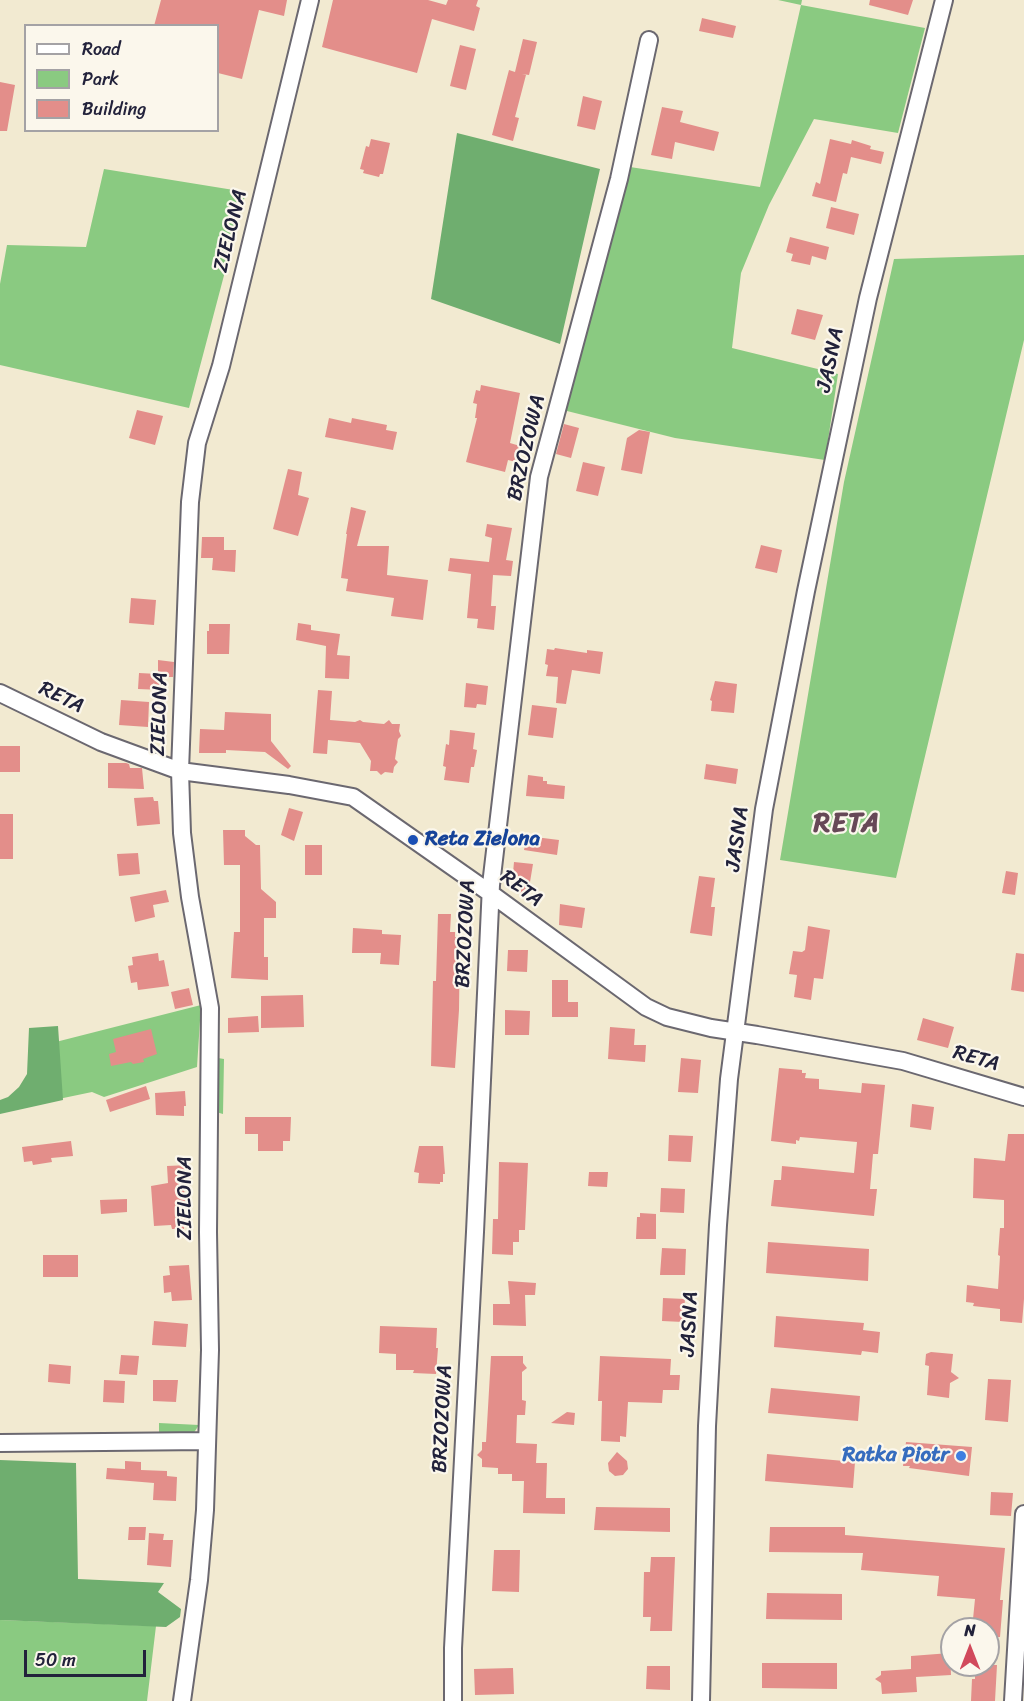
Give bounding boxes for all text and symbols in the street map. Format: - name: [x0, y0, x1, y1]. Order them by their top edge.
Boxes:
- legend: [24, 24, 219, 132]
- text: Road: [82, 33, 121, 65]
- text: Park: [82, 63, 119, 95]
- text: Building: [82, 93, 146, 125]
- street label: ZIELONA: [209, 187, 253, 275]
- street label: JASNA: [812, 325, 850, 395]
- street label: BRZOZOWA: [503, 393, 551, 503]
- street label: ZIELONA: [146, 671, 174, 757]
- street label: RETA: [34, 676, 88, 720]
- street label: JASNA: [721, 805, 755, 873]
- district label: RETA: [814, 808, 880, 840]
- place label: Reta Zielona: [425, 827, 540, 853]
- marker: Reta Zielona: [406, 833, 420, 847]
- street label: RETA: [495, 865, 547, 913]
- street label: BRZOZOWA: [451, 879, 481, 989]
- street label: RETA: [950, 1040, 1002, 1078]
- street label: ZIELONA: [173, 1156, 199, 1240]
- street label: JASNA: [676, 1291, 704, 1357]
- street label: BRZOZOWA: [428, 1364, 458, 1474]
- place label: Ratka Piotr: [842, 1443, 949, 1469]
- marker: Ratka Piotr: [954, 1449, 968, 1463]
- text: N: [964, 1616, 976, 1645]
- north arrow: [940, 1617, 1000, 1677]
- scale bar: [27, 1638, 148, 1676]
- text: 50 m: [35, 1644, 76, 1676]

